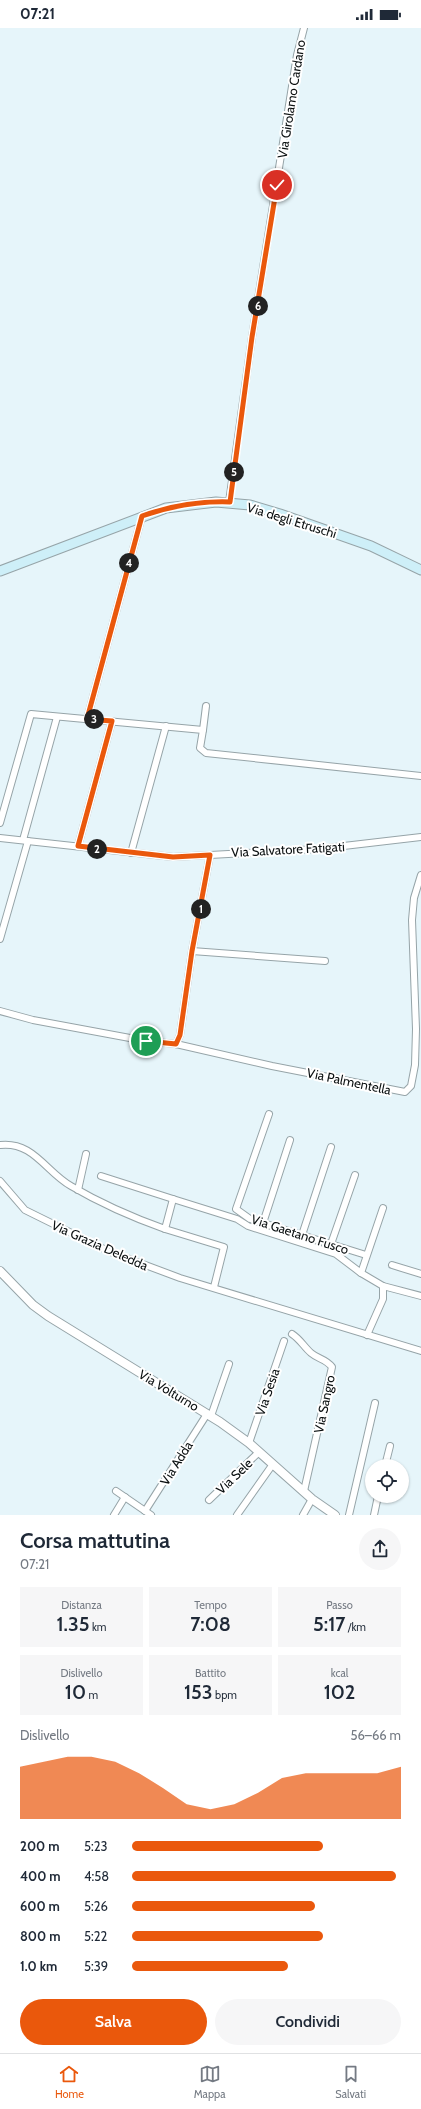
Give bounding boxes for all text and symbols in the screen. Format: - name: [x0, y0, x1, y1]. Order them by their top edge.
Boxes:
- text: 07:21: [20, 5, 55, 23]
- street label: Via Girolamo Cardano: [274, 39, 308, 159]
- pin: [260, 168, 294, 202]
- icon: check: [266, 174, 288, 196]
- pin: 6: [248, 296, 268, 316]
- text: 6: [255, 299, 261, 313]
- pin: 5: [224, 462, 244, 482]
- text: 5: [231, 465, 237, 479]
- street label: Via degli Etruschi: [245, 499, 339, 541]
- pin: 4: [119, 553, 139, 573]
- text: 4: [126, 556, 132, 570]
- pin: 3: [84, 709, 104, 729]
- text: 3: [91, 712, 97, 726]
- street label: Via Salvatore Fatigati: [231, 838, 345, 860]
- pin: 2: [87, 839, 107, 859]
- text: 2: [94, 842, 100, 856]
- pin: 1: [191, 899, 211, 919]
- text: 1: [199, 902, 203, 916]
- pin: [129, 1024, 163, 1058]
- icon: arrive: [135, 1030, 157, 1052]
- street label: Via Palmentella: [305, 1064, 393, 1098]
- street label: Via Gaetano Fusco: [249, 1211, 351, 1257]
- street label: Via Grazia Deledda: [49, 1217, 151, 1274]
- street label: Via Sesia: [251, 1365, 283, 1418]
- street label: Via Volturno: [136, 1366, 202, 1414]
- street label: Via Sangro: [310, 1373, 338, 1435]
- street label: Via Adda: [156, 1437, 196, 1488]
- street label: Via Sele: [212, 1455, 256, 1497]
- map controls: [365, 1459, 409, 1503]
- button: locate: [365, 1459, 409, 1503]
- text: Corsa mattutina: [20, 1527, 170, 1554]
- button: share: [359, 1528, 401, 1570]
- text: 07:21: [20, 1556, 49, 1572]
- text: Distanza: [61, 1598, 102, 1612]
- text: Tempo: [194, 1598, 227, 1612]
- text: Passo: [326, 1598, 353, 1612]
- text: 1.35: [56, 1612, 89, 1636]
- text: 7:08: [190, 1612, 231, 1636]
- text: 5:17: [313, 1612, 345, 1636]
- text: km: [89, 1620, 107, 1634]
- text: /km: [345, 1620, 366, 1634]
- text: Dislivello: [61, 1666, 102, 1680]
- text: Battito: [195, 1666, 226, 1680]
- text: kcal: [331, 1666, 348, 1680]
- text: 10: [65, 1680, 86, 1704]
- text: 153: [184, 1680, 213, 1704]
- text: 102: [324, 1680, 355, 1704]
- text: m: [86, 1688, 98, 1702]
- text: bpm: [213, 1688, 237, 1702]
- text: Dislivello: [20, 1727, 69, 1743]
- text: 56–66 m: [350, 1727, 401, 1743]
- text: 200 m: [20, 1838, 59, 1854]
- text: 5:23: [84, 1838, 108, 1854]
- text: 400 m: [20, 1868, 61, 1884]
- text: 4:58: [84, 1868, 109, 1884]
- text: 600 m: [20, 1898, 60, 1914]
- text: 5:26: [84, 1898, 108, 1914]
- text: 800 m: [20, 1928, 60, 1944]
- text: 5:22: [84, 1928, 107, 1944]
- text: 1.0 km: [20, 1958, 57, 1974]
- text: 5:39: [84, 1958, 108, 1974]
- button: Salva: [20, 1999, 207, 2045]
- button: Condividi: [215, 1999, 401, 2045]
- tab: Home: [55, 2063, 84, 2101]
- tab: Mappa: [194, 2063, 225, 2101]
- tab: Salvati: [335, 2063, 366, 2101]

